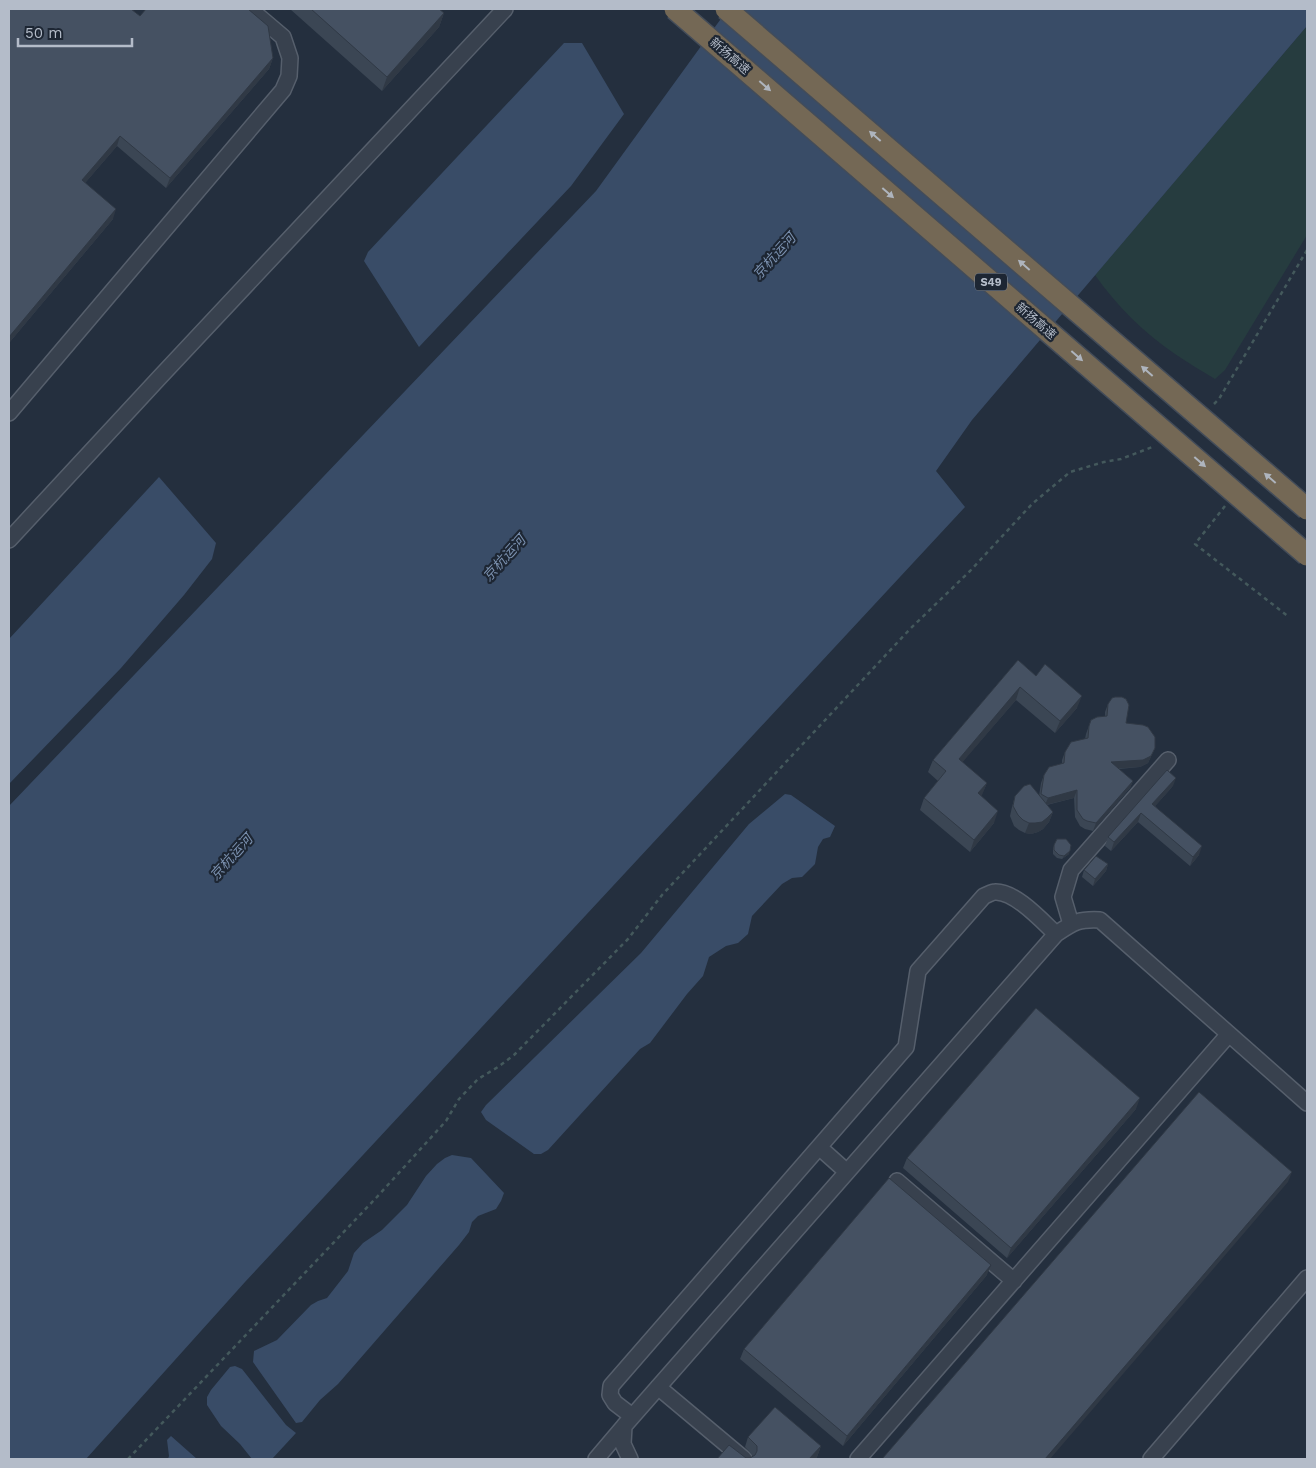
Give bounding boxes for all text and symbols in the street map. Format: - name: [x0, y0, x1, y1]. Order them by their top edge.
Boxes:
- scale bar: [18, 15, 131, 47]
- text: 50 m: [25, 24, 62, 42]
- street label: 新扬高速: [707, 35, 753, 77]
- one-way arrow: [758, 81, 771, 92]
- one-way arrow: [868, 131, 881, 142]
- one-way arrow: [881, 187, 894, 198]
- water label: 京杭运河: [749, 228, 801, 282]
- one-way arrow: [1018, 260, 1031, 271]
- road number: S49: [975, 274, 1007, 290]
- street label: 新扬高速: [1013, 300, 1059, 342]
- one-way arrow: [1070, 350, 1082, 362]
- one-way arrow: [1141, 366, 1154, 377]
- one-way arrow: [1193, 457, 1206, 468]
- one-way arrow: [1264, 472, 1277, 483]
- water label: 京杭运河: [479, 530, 531, 584]
- water label: 京杭运河: [206, 829, 258, 883]

